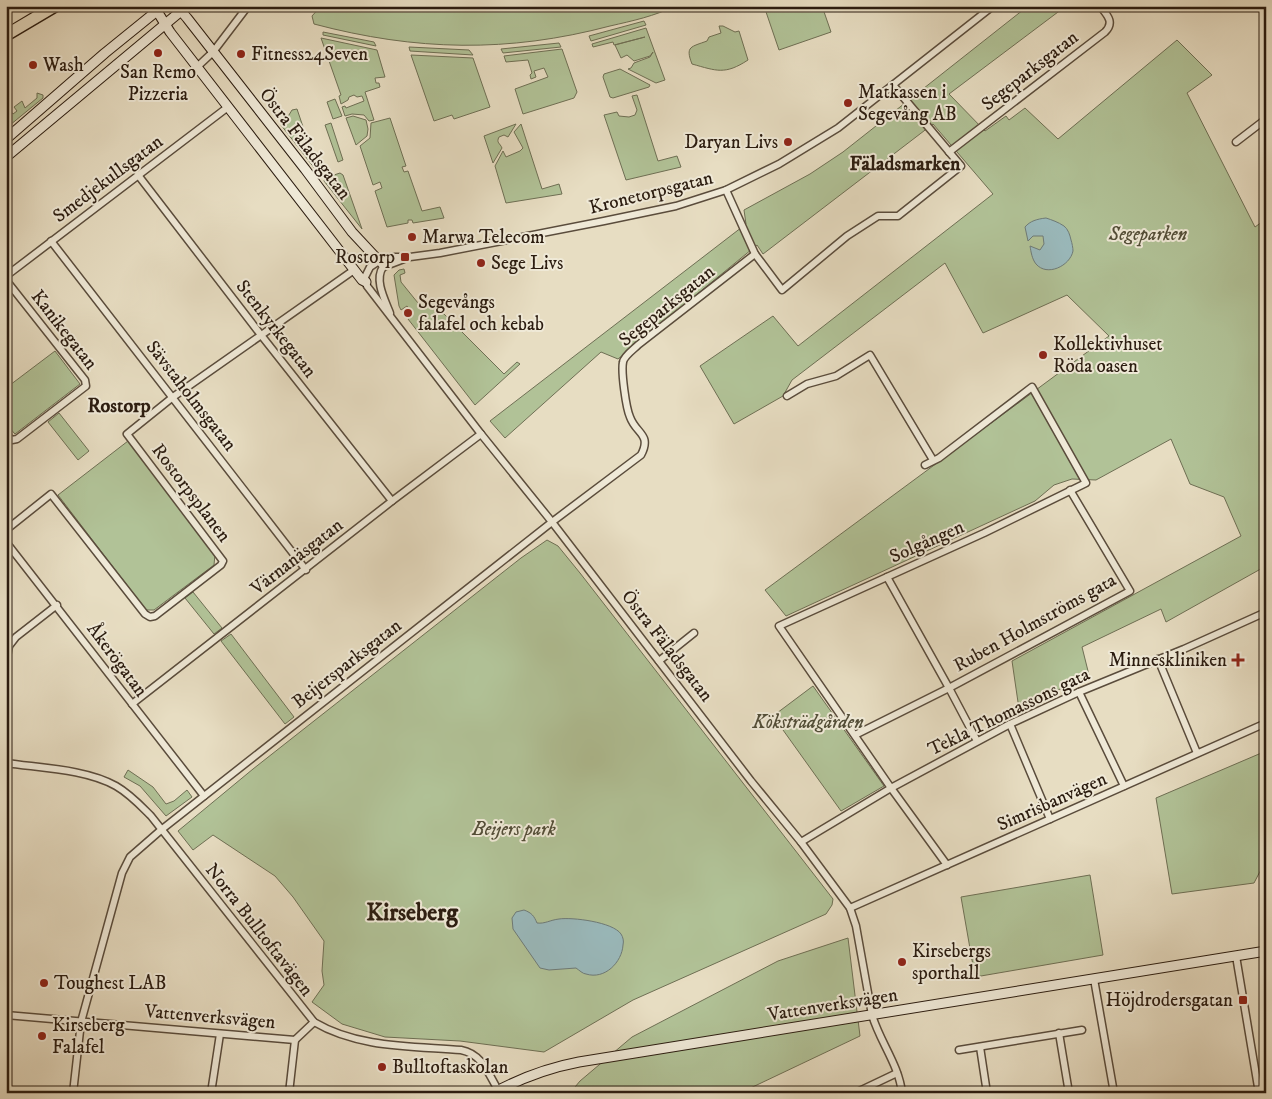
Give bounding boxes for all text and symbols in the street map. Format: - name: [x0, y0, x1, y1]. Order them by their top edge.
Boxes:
- street label: Segeparksgatan: [977, 26, 1083, 116]
- place label: Fitness24Seven: [251, 43, 368, 66]
- marker: San Remo Pizzeria: [152, 47, 164, 59]
- marker: Fitness24Seven: [235, 48, 247, 60]
- place label: Wash: [42, 54, 84, 77]
- marker: Wash: [27, 59, 39, 71]
- place label: San Remo Pizzeria: [120, 61, 196, 106]
- place label: Matkassen i Segevång AB: [858, 81, 957, 126]
- street label: Östra Fäladsgatan: [254, 83, 357, 205]
- marker: Matkassen i Segevång AB: [842, 97, 854, 109]
- street label: Smedjekullsgatan: [49, 130, 168, 228]
- place label: Daryan Livs: [684, 131, 778, 154]
- marker: Daryan Livs: [782, 136, 794, 148]
- district label: Fäladsmarken: [849, 152, 961, 177]
- street label: Kronetorpsgatan: [587, 166, 715, 220]
- park label: Segeparken: [1108, 223, 1188, 247]
- place label: Marwa Telecom: [422, 226, 545, 249]
- marker: Marwa Telecom: [406, 231, 418, 243]
- place label: Rostorp: [335, 246, 395, 269]
- marker: Rostorp: [399, 251, 411, 263]
- place label: Sege Livs: [491, 252, 563, 275]
- marker: Sege Livs: [475, 257, 487, 269]
- street label: Segeparksgatan: [614, 260, 720, 352]
- street label: Stenkyrkegatan: [231, 276, 321, 383]
- street label: Kanikegatan: [26, 286, 102, 374]
- place label: Segevångs falafel och kebab: [418, 291, 544, 336]
- marker: Segevångs falafel och kebab: [402, 307, 414, 319]
- place label: Kollektivhuset Röda oasen: [1053, 333, 1162, 378]
- street label: Sävstaholmsgatan: [141, 336, 241, 456]
- marker: Kollektivhuset Röda oasen: [1037, 349, 1049, 361]
- district label: Rostorp: [87, 394, 151, 419]
- street label: Rostorpsplanen: [147, 439, 236, 547]
- street label: Värnanäsgatan: [245, 514, 348, 601]
- street label: Solgången: [886, 515, 968, 569]
- street label: Ruben Holmströms gata: [950, 569, 1120, 677]
- street label: Östra Fäladsgatan: [616, 585, 719, 707]
- street label: Beijersparksgatan: [288, 614, 406, 714]
- street label: Åkerögatan: [82, 617, 154, 702]
- place label: Minneskliniken: [1109, 649, 1227, 672]
- marker: Minneskliniken: [1231, 653, 1245, 667]
- street label: Tekla Thomassons gata: [924, 663, 1094, 761]
- park label: Köksträdgården: [751, 711, 864, 734]
- street label: Simrisbanvägen: [994, 768, 1111, 836]
- park label: Beijers park: [471, 818, 556, 842]
- street label: Norra Bulltoftavägen: [200, 859, 318, 1001]
- district label: Kirseberg: [366, 898, 459, 928]
- place label: Kirsebergs sporthall: [912, 940, 991, 985]
- marker: Kirsebergs sporthall: [896, 956, 908, 968]
- place label: Toughest LAB: [54, 972, 166, 995]
- marker: Toughest LAB: [38, 977, 50, 989]
- street label: Vattenverksvägen: [765, 983, 900, 1027]
- place label: Höjdrodersgatan: [1106, 989, 1233, 1012]
- marker: Höjdrodersgatan: [1237, 994, 1249, 1006]
- street label: Vattenverksvägen: [143, 1000, 276, 1034]
- place label: Kirseberg Falafel: [52, 1014, 125, 1059]
- marker: Kirseberg Falafel: [36, 1030, 48, 1042]
- place label: Bulltoftaskolan: [392, 1056, 509, 1079]
- marker: Bulltoftaskolan: [376, 1061, 388, 1073]

